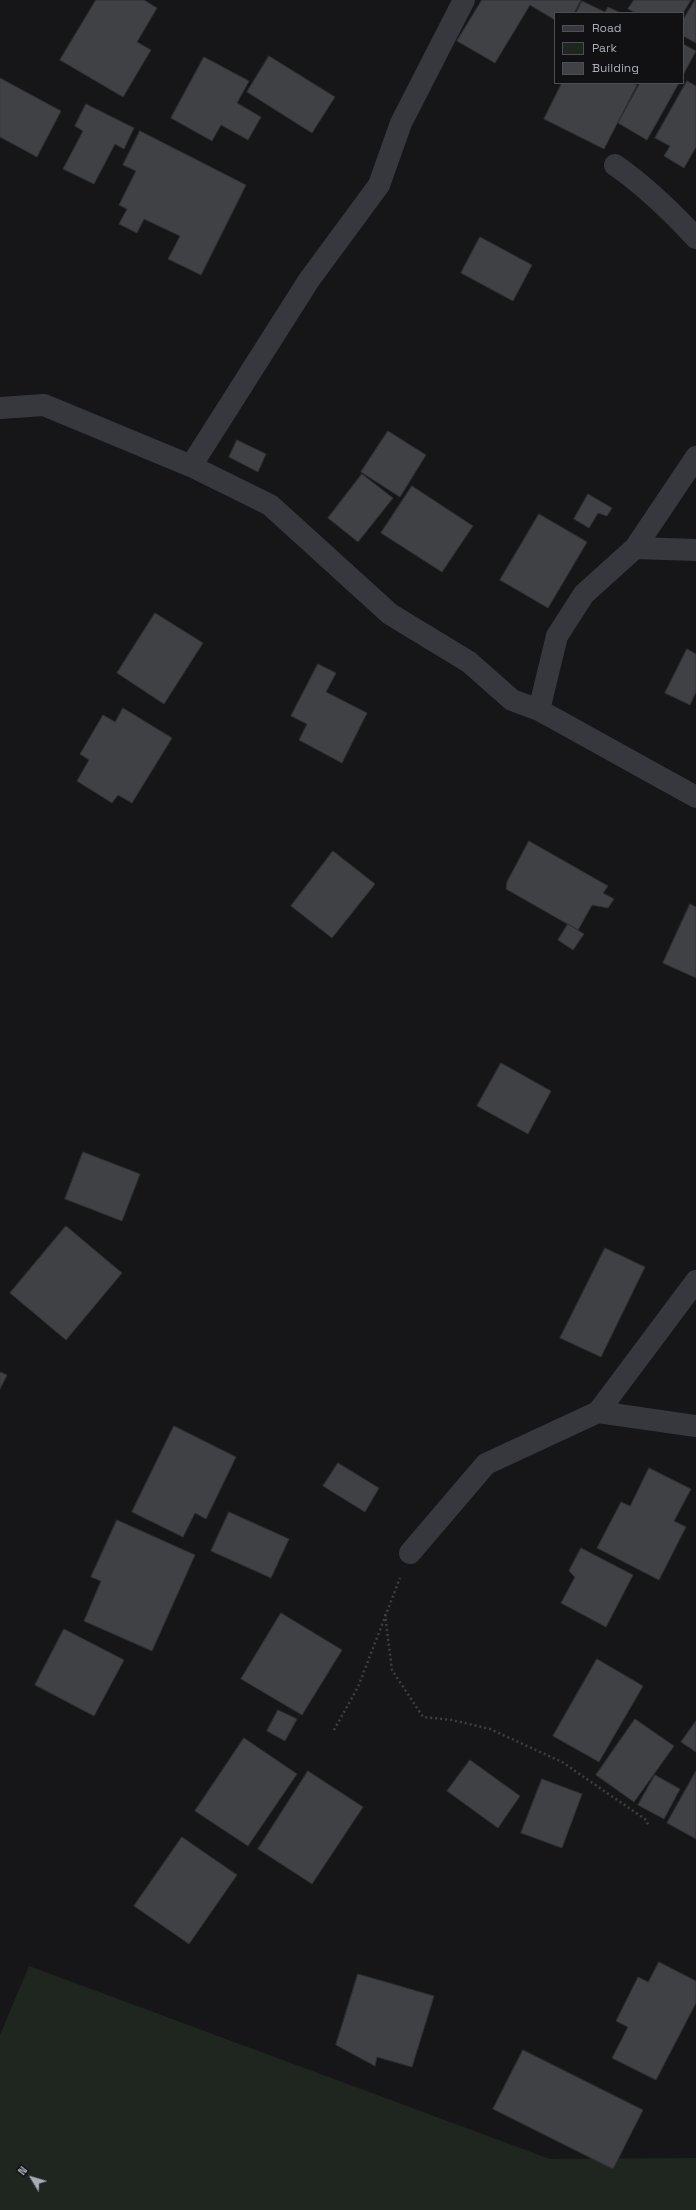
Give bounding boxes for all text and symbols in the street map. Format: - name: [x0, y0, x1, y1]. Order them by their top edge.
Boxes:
- legend: [554, 12, 684, 84]
- text: Road: [592, 20, 621, 36]
- text: Park: [592, 40, 617, 56]
- text: Building: [592, 60, 639, 76]
- north arrow: [12, 2158, 52, 2198]
- text: N: [15, 2163, 30, 2178]

